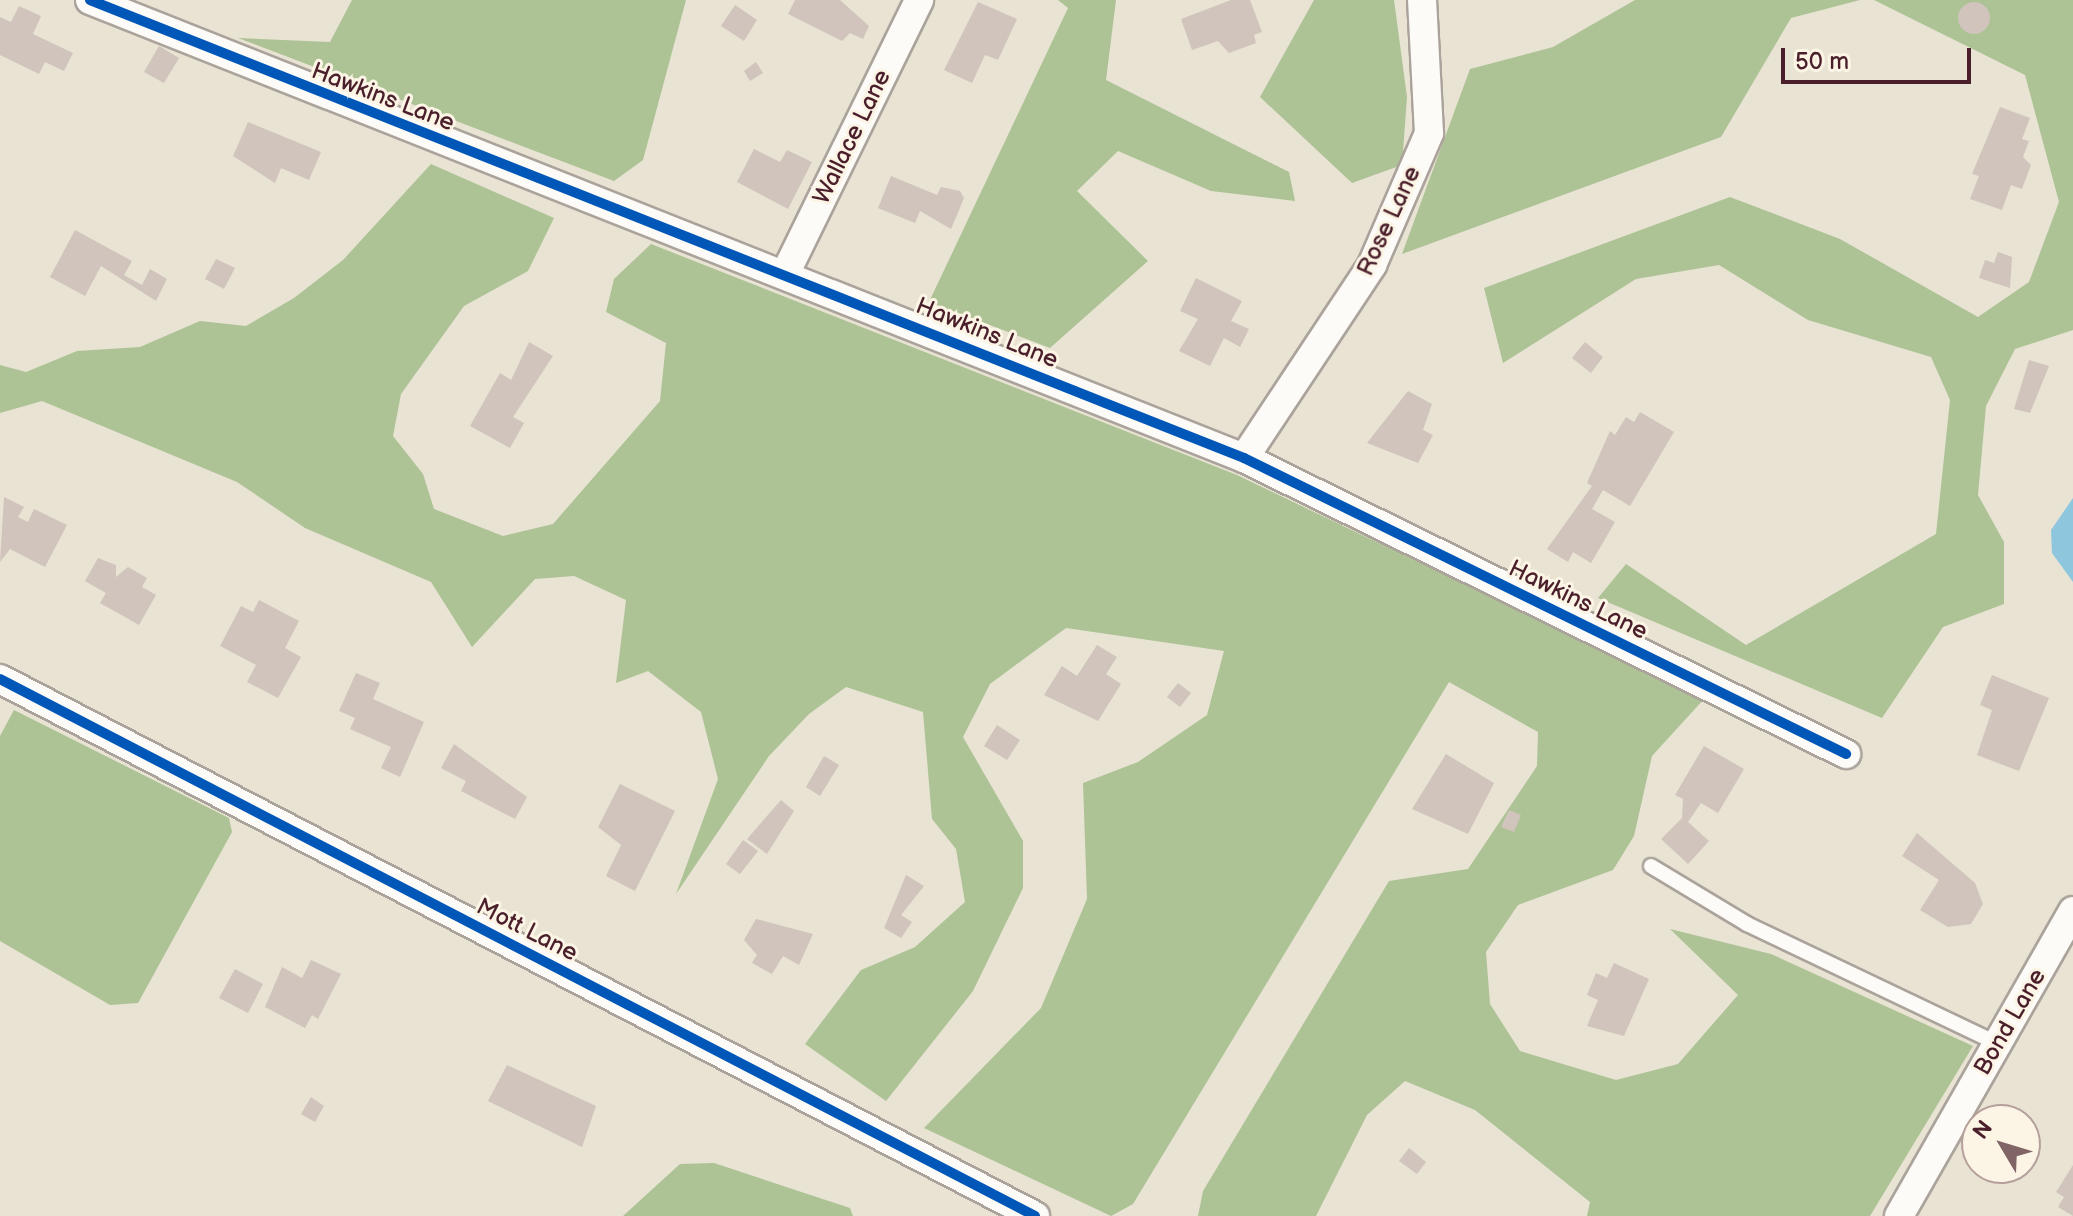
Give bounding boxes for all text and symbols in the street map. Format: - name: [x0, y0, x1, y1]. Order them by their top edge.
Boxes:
- scale bar: [1785, 32, 1975, 82]
- text: 50 m: [1795, 47, 1849, 76]
- street label: Hawkins Lane: [307, 57, 459, 137]
- street label: Wallace Lane: [807, 65, 897, 209]
- street label: Rose Lane: [1351, 162, 1427, 280]
- street label: Hawkins Lane: [912, 291, 1062, 375]
- street label: Hawkins Lane: [1504, 554, 1652, 646]
- street label: Mott Lane: [472, 892, 582, 968]
- street label: Bond Lane: [1968, 964, 2052, 1080]
- north arrow: [1961, 1104, 2041, 1184]
- text: N: [1968, 1115, 1999, 1145]

